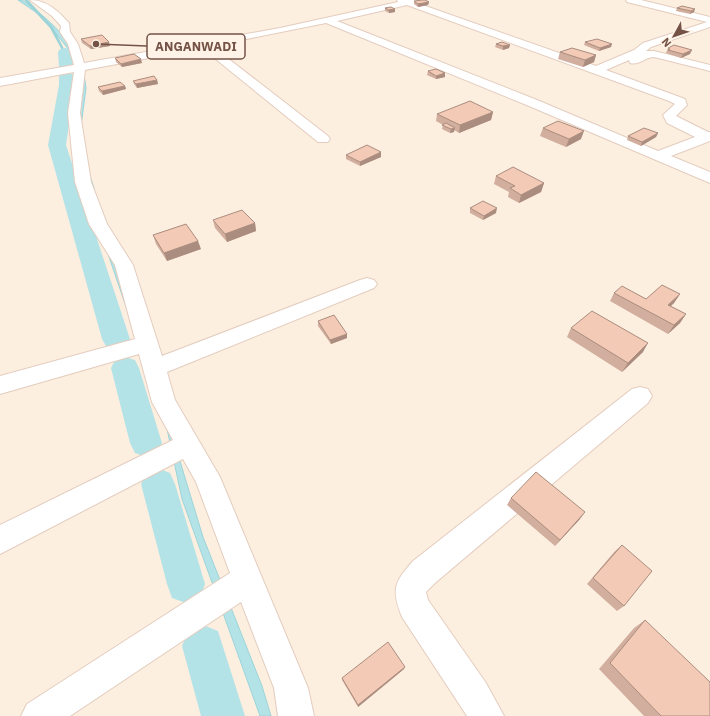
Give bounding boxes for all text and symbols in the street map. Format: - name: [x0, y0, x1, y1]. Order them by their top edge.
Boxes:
- north arrow: [654, 16, 694, 56]
- callout: ANGANWADI: [147, 34, 245, 59]
- text: N: [658, 35, 674, 50]
- text: ANGANWADI: [155, 38, 237, 55]

